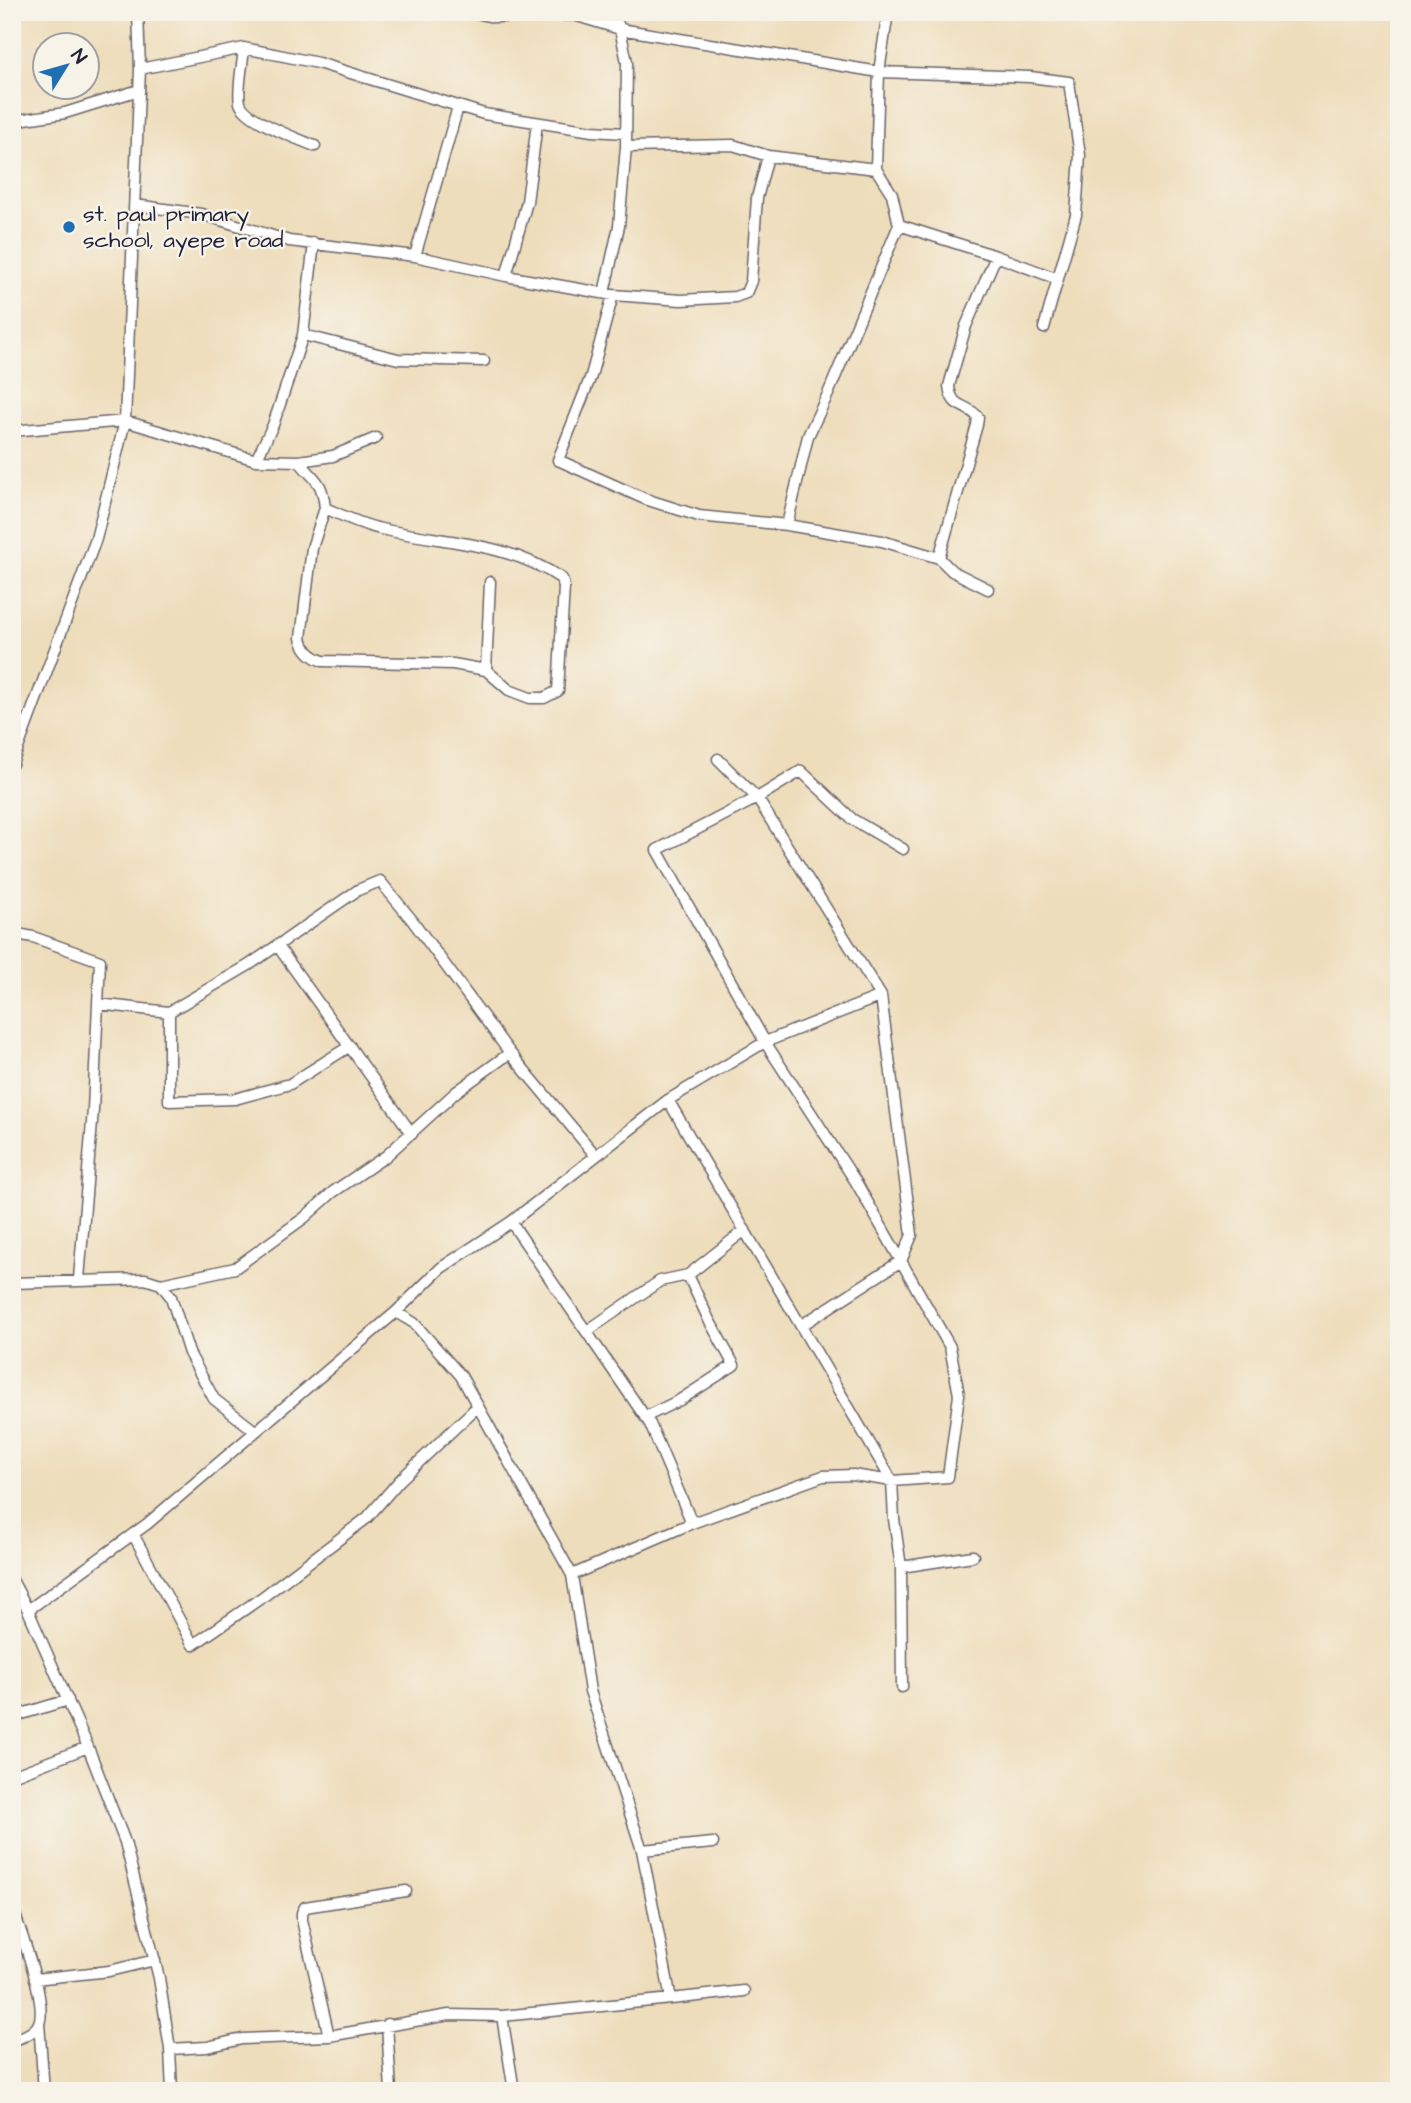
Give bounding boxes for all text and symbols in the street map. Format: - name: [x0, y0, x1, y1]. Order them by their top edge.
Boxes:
- north arrow: [32, 32, 102, 102]
- text: N: [64, 44, 93, 70]
- place label: st. paul primary school, ayepe road: [83, 198, 284, 257]
- marker: st. paul primary school, ayepe road: [61, 219, 77, 235]

